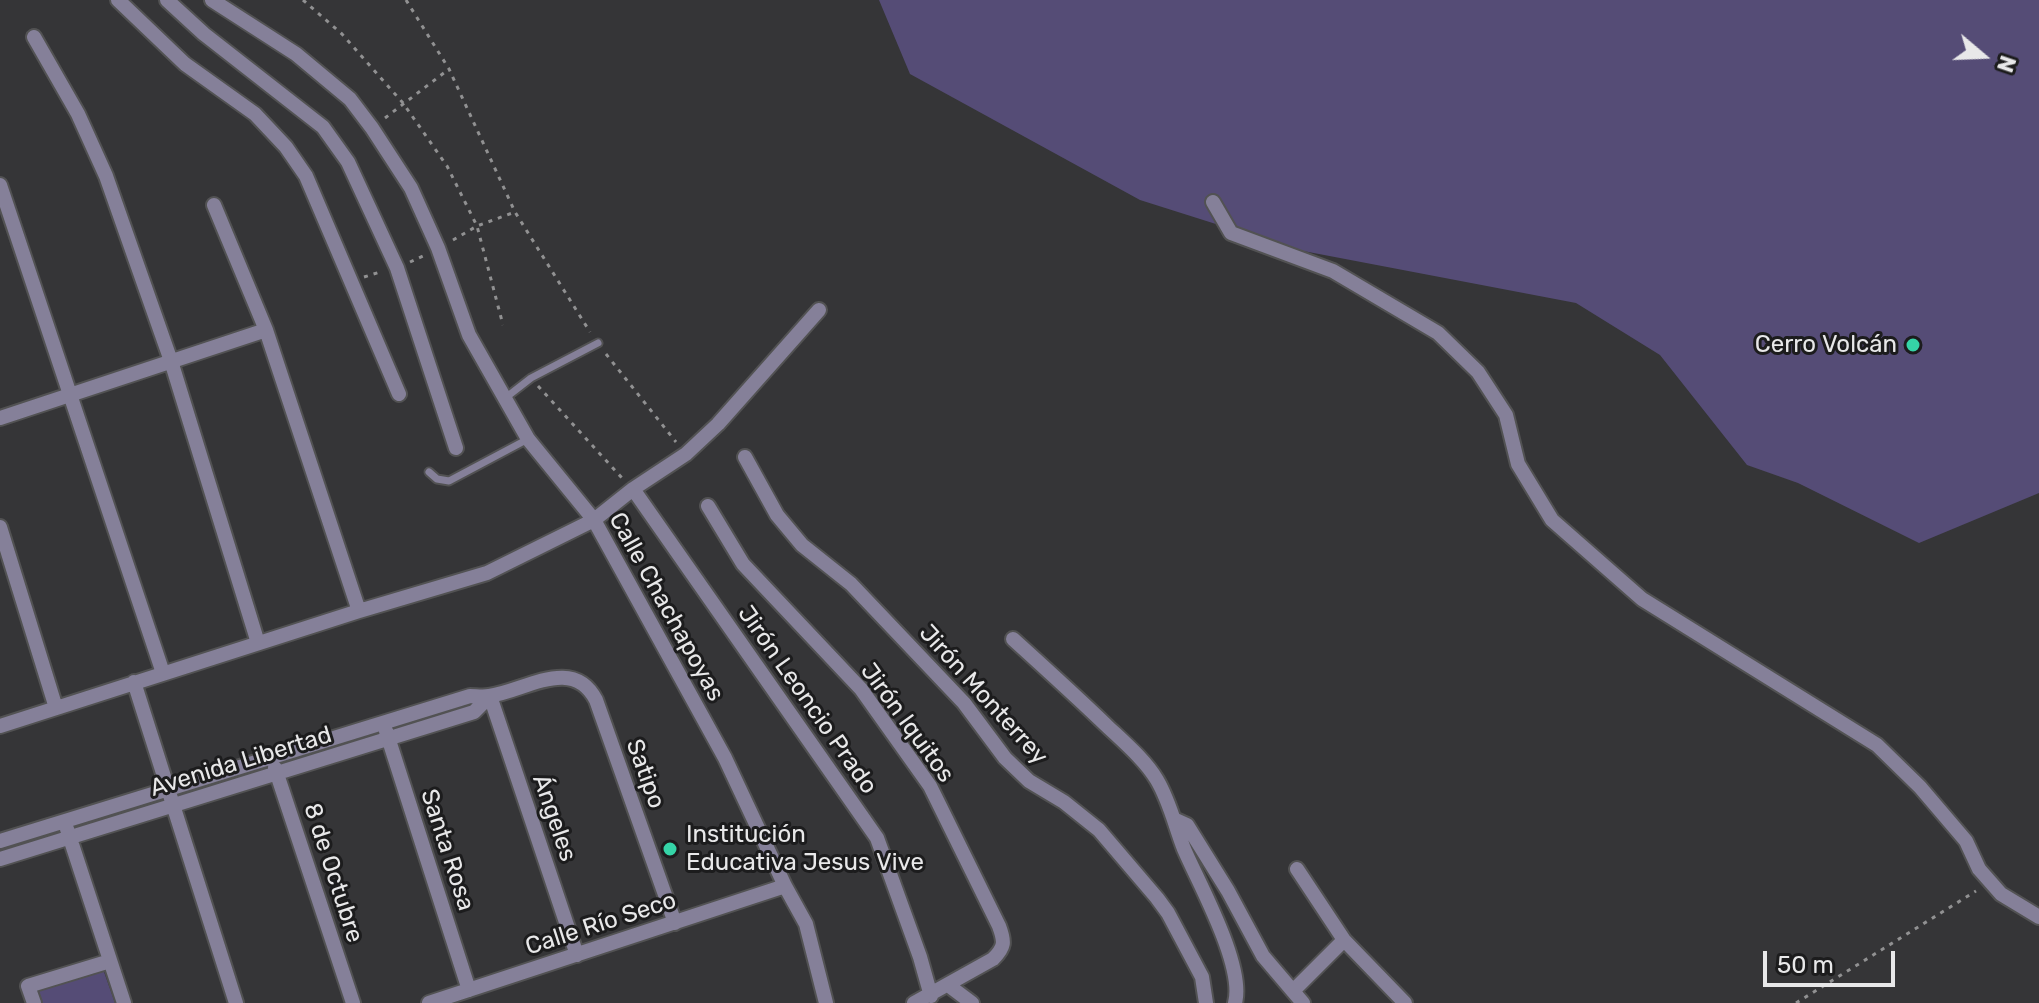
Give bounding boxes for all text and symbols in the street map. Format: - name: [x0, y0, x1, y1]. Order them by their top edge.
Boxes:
- north arrow: [1943, 16, 2023, 96]
- text: N: [1991, 52, 2022, 76]
- place label: Cerro Volcán: [1755, 331, 1897, 359]
- marker: Cerro Volcán: [1904, 336, 1922, 354]
- street label: Calle Chachapoyas: [602, 508, 730, 706]
- street label: Jirón Leoncio Prado: [731, 600, 883, 800]
- street label: Jirón Monterrey: [913, 619, 1053, 771]
- street label: Jirón Iquitos: [854, 658, 960, 788]
- street label: Avenida Libertad: [147, 721, 335, 803]
- street label: Satipo: [619, 736, 671, 812]
- street label: Ángeles: [526, 771, 582, 865]
- street label: Santa Rosa: [414, 786, 480, 914]
- street label: 8 de Octubre: [297, 800, 369, 946]
- place label: Institución Educativa Jesus Vive: [686, 821, 924, 877]
- marker: Institución Educativa Jesus Vive: [661, 840, 679, 858]
- street label: Calle Río Seco: [522, 886, 680, 962]
- scale bar: [1767, 935, 1899, 985]
- text: 50 m: [1777, 951, 1834, 979]

